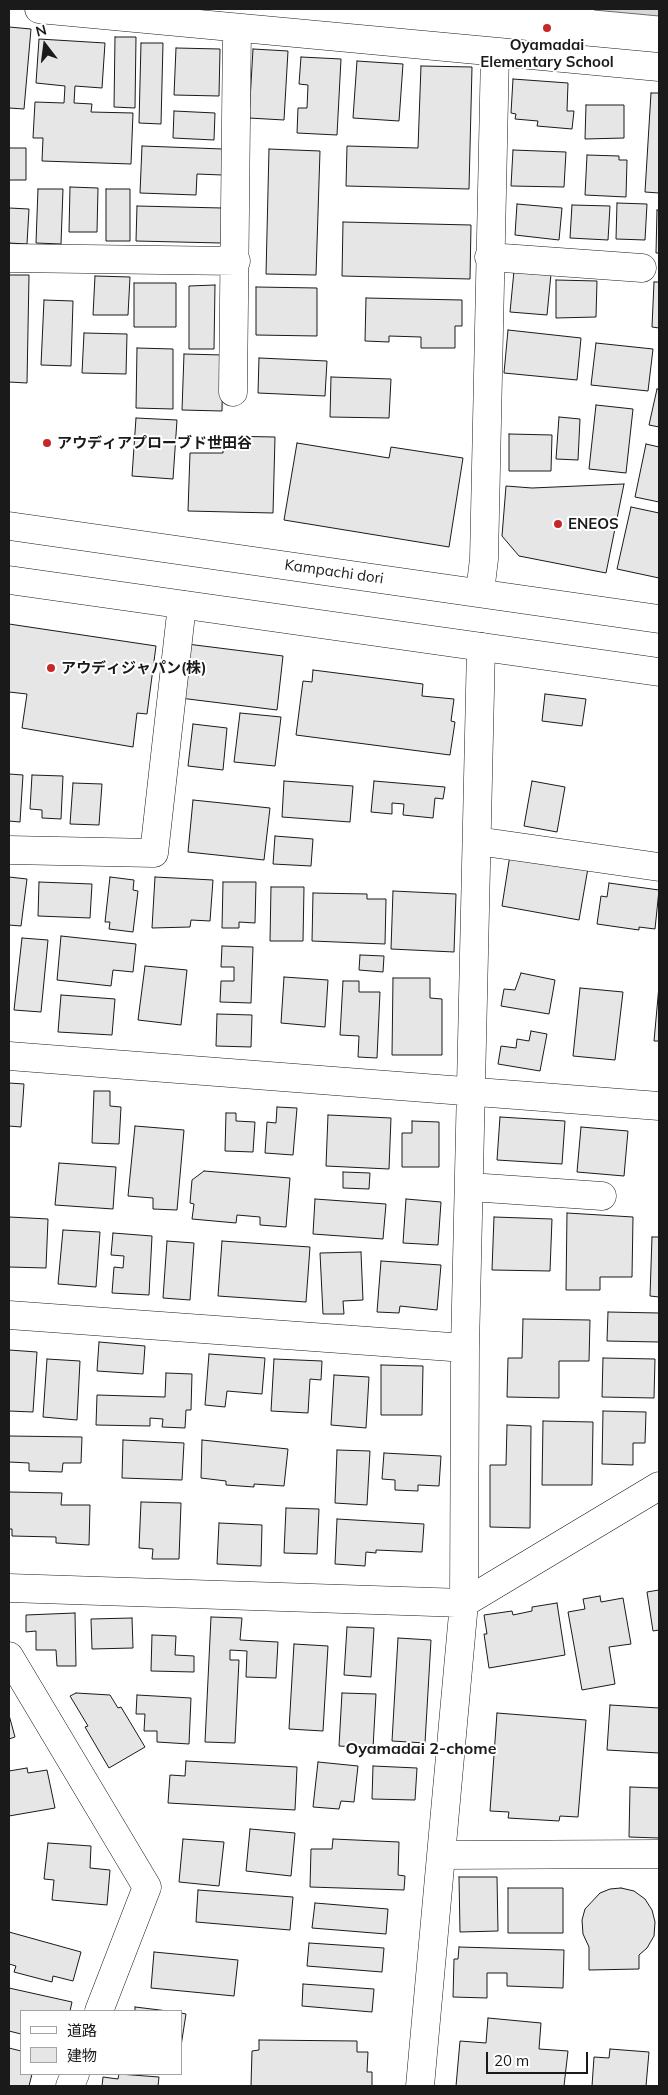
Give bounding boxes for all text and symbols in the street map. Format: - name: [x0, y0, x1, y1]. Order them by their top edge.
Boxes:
- north arrow: [20, 20, 70, 70]
- text: N: [34, 20, 49, 41]
- marker: Oyamadai Elementary School: [541, 22, 553, 34]
- place label: Oyamadai Elementary School: [480, 36, 614, 71]
- place label: アウディアプローブド世田谷: [57, 434, 252, 452]
- marker: アウディアプローブド世田谷: [41, 437, 53, 449]
- place label: ENEOS: [568, 515, 619, 533]
- marker: ENEOS: [552, 518, 564, 530]
- street label: Kampachi dori: [283, 556, 385, 588]
- place label: アウディジャパン(株): [61, 659, 207, 677]
- marker: アウディジャパン(株): [45, 662, 57, 674]
- district label: Oyamadai 2-chome: [346, 1739, 496, 1759]
- legend: [20, 2010, 182, 2075]
- text: 道路: [67, 2021, 97, 2040]
- scale bar: [488, 2042, 590, 2074]
- text: 建物: [67, 2046, 97, 2065]
- text: 20 m: [494, 2051, 529, 2070]

